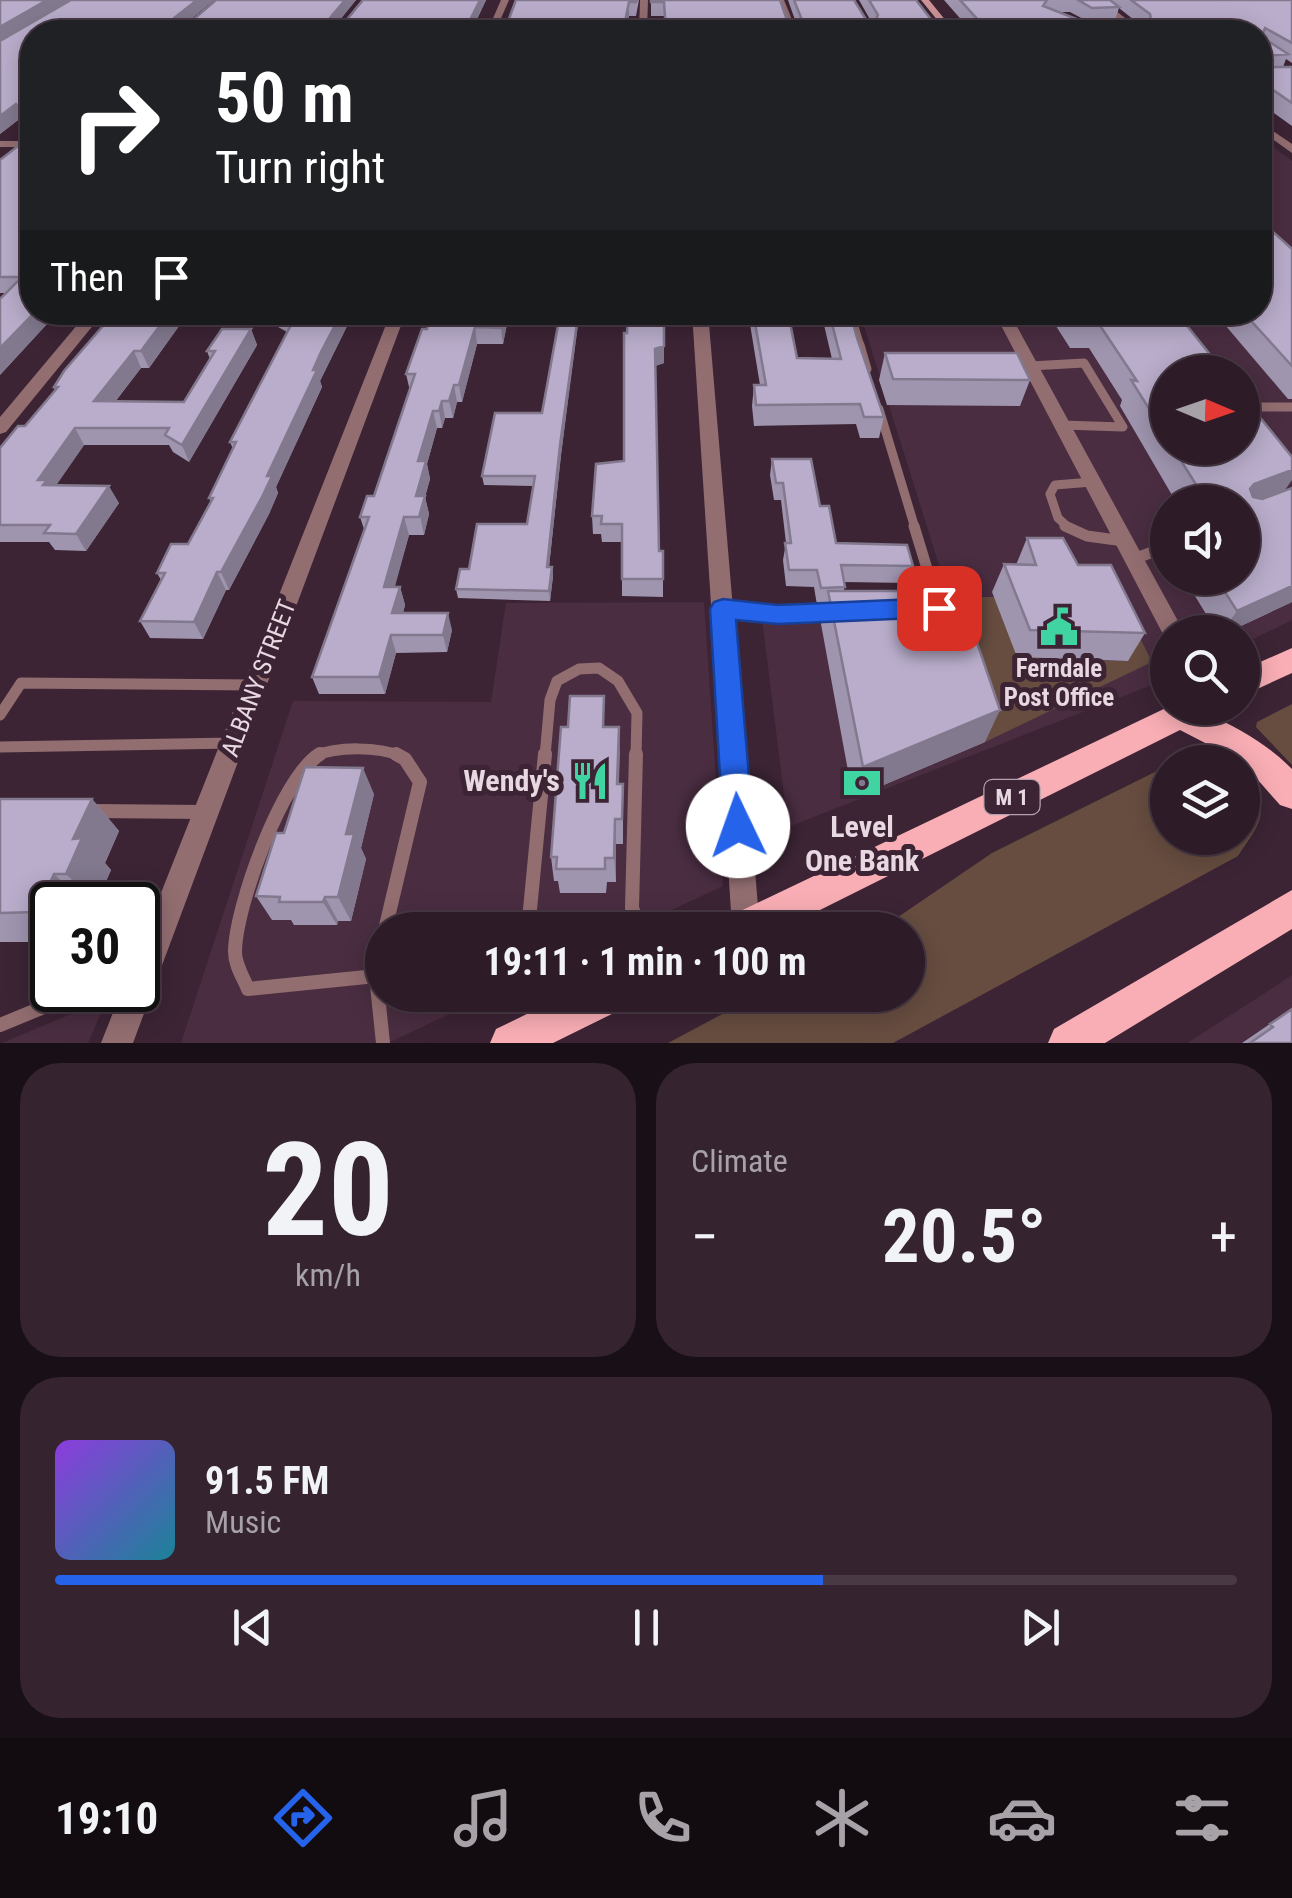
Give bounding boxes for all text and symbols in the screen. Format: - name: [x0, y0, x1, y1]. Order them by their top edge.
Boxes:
- text: 50 m: [215, 57, 354, 139]
- icon: right: [50, 60, 180, 190]
- text: Turn right: [215, 141, 385, 194]
- icon: arrive: [144, 250, 199, 305]
- text: Then: [50, 256, 124, 300]
- north arrow: [1150, 355, 1260, 465]
- map controls: [1150, 355, 1260, 855]
- button: sound: [1150, 485, 1260, 595]
- pin: [897, 566, 982, 651]
- icon: arrive: [912, 581, 967, 636]
- street label: ALBANY STREET: [215, 596, 302, 761]
- public building icon: Ferndale Post Office: [1038, 606, 1080, 648]
- button: search: [1150, 615, 1260, 725]
- place label: Ferndale Post Office: [1004, 654, 1114, 712]
- button: layers: [1150, 745, 1260, 855]
- restaurant icon: Wendy's: [569, 760, 611, 802]
- bank icon: Level One Bank: [841, 762, 883, 804]
- place label: Wendy's: [463, 763, 560, 798]
- position arrow: [686, 774, 790, 878]
- road number: M 1: [984, 780, 1040, 814]
- place label: Level One Bank: [805, 809, 920, 878]
- speed limit sign: 30: [30, 882, 160, 1012]
- text: 19:11 · 1 min · 100 m: [484, 940, 806, 984]
- text: 20: [262, 1114, 394, 1267]
- text: Climate: [691, 1142, 788, 1180]
- text: 20.5°: [882, 1192, 1046, 1280]
- text: −: [691, 1205, 719, 1269]
- text: +: [1210, 1205, 1237, 1269]
- text: km/h: [295, 1256, 361, 1294]
- text: 91.5 FM: [205, 1459, 329, 1503]
- text: Music: [205, 1503, 281, 1541]
- icon: previous: [225, 1600, 280, 1655]
- icon: pause: [619, 1600, 674, 1655]
- icon: next: [1013, 1600, 1068, 1655]
- icon: directions: [268, 1783, 338, 1853]
- icon: music: [448, 1783, 518, 1853]
- icon: phone: [628, 1783, 698, 1853]
- icon: climate: [807, 1783, 877, 1853]
- icon: car: [987, 1783, 1057, 1853]
- icon: filters: [1167, 1783, 1237, 1853]
- text: 19:10: [55, 1792, 158, 1845]

